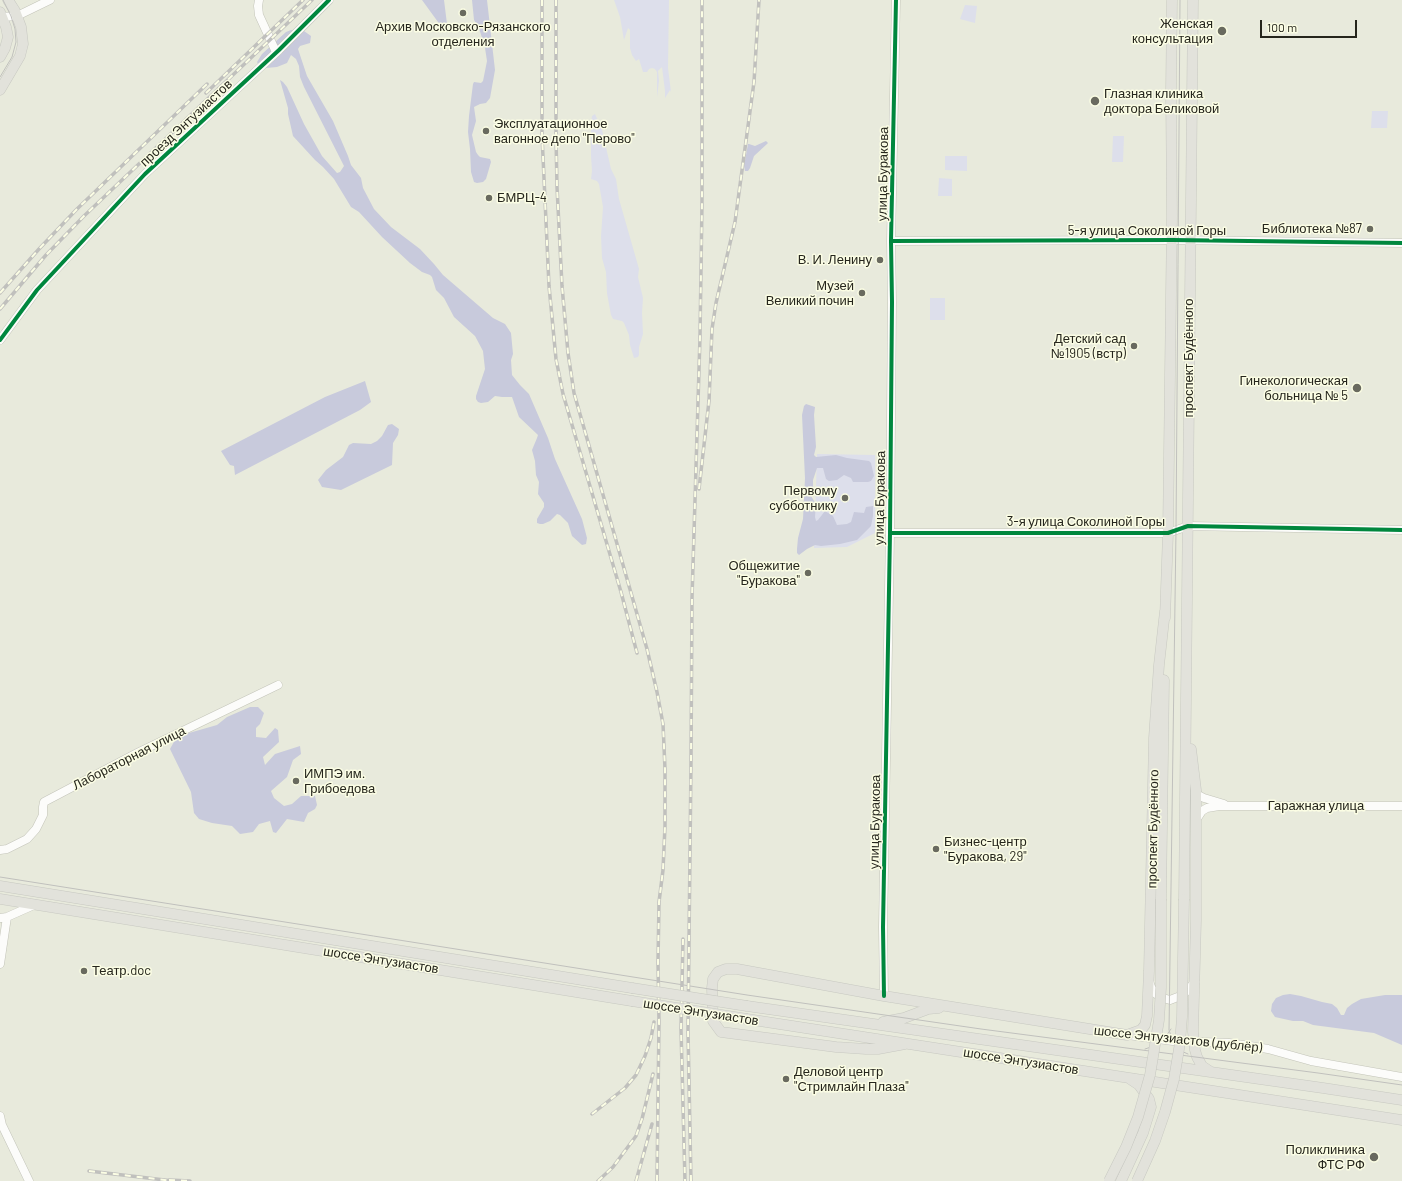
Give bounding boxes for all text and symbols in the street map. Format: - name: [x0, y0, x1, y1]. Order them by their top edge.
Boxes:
- marker: Архив Московско-Рязанского отделения: [458, 8, 468, 18]
- scale bar: [1262, 12, 1359, 38]
- place label: Женская консультация: [1132, 16, 1213, 47]
- place label: Архив Московско-Рязанского отделения: [375, 19, 551, 50]
- text: 100 m: [1267, 20, 1297, 34]
- marker: Женская консультация: [1216, 25, 1228, 37]
- street label: проезд Энтузиастов: [137, 76, 235, 170]
- place label: Глазная клиника доктора Беликовой: [1104, 86, 1219, 117]
- marker: Глазная клиника доктора Беликовой: [1089, 95, 1101, 107]
- place label: Эксплуатационное вагонное депо "Перово": [494, 116, 635, 147]
- marker: Эксплуатационное вагонное депо "Перово": [481, 126, 491, 136]
- street label: улица Буракова: [874, 127, 892, 221]
- place label: БМРЦ-4: [497, 190, 547, 206]
- marker: БМРЦ-4: [484, 193, 494, 203]
- place label: Библиотека №87: [1262, 221, 1362, 237]
- street label: 5-я улица Соколиной Горы: [1068, 223, 1226, 239]
- marker: Библиотека №87: [1365, 224, 1375, 234]
- place label: В. И. Ленину: [798, 252, 872, 268]
- marker: В. И. Ленину: [875, 255, 885, 265]
- place label: Музей Великий почин: [766, 278, 854, 309]
- marker: Музей Великий почин: [857, 288, 867, 298]
- street label: проспект Будённого: [1181, 298, 1197, 418]
- place label: Детский сад №1905 (встр): [1051, 331, 1126, 362]
- marker: Детский сад №1905 (встр): [1129, 341, 1139, 351]
- place label: Гинекологическая больница № 5: [1240, 373, 1348, 404]
- marker: Гинекологическая больница № 5: [1351, 382, 1363, 394]
- street label: улица Буракова: [871, 451, 889, 545]
- place label: Первому субботнику: [769, 483, 837, 514]
- marker: Первому субботнику: [840, 493, 850, 503]
- street label: 3-я улица Соколиной Горы: [1007, 514, 1165, 530]
- place label: Общежитие "Буракова": [728, 558, 800, 589]
- marker: Общежитие "Буракова": [803, 568, 813, 578]
- street label: Лабораторная улица: [70, 723, 188, 793]
- place label: ИМПЭ им. Грибоедова: [304, 766, 375, 797]
- street label: проспект Будённого: [1144, 769, 1162, 889]
- street label: улица Буракова: [866, 775, 884, 869]
- marker: ИМПЭ им. Грибоедова: [291, 776, 301, 786]
- street label: Гаражная улица: [1268, 798, 1364, 814]
- place label: Бизнес-центр "Буракова, 29": [944, 834, 1027, 865]
- marker: Бизнес-центр "Буракова, 29": [931, 844, 941, 854]
- street label: шоссе Энтузиастов: [322, 943, 440, 977]
- place label: Театр.doc: [92, 963, 151, 979]
- marker: Театр.doc: [79, 966, 89, 976]
- street label: шоссе Энтузиастов: [642, 995, 760, 1029]
- street label: шоссе Энтузиастов (дублёр): [1093, 1022, 1263, 1056]
- street label: шоссе Энтузиастов: [962, 1044, 1080, 1078]
- place label: Деловой центр "Стримлайн Плаза": [794, 1064, 909, 1095]
- marker: Деловой центр "Стримлайн Плаза": [781, 1074, 791, 1084]
- place label: Поликлиника ФТС РФ: [1286, 1142, 1365, 1173]
- marker: Поликлиника ФТС РФ: [1368, 1151, 1380, 1163]

